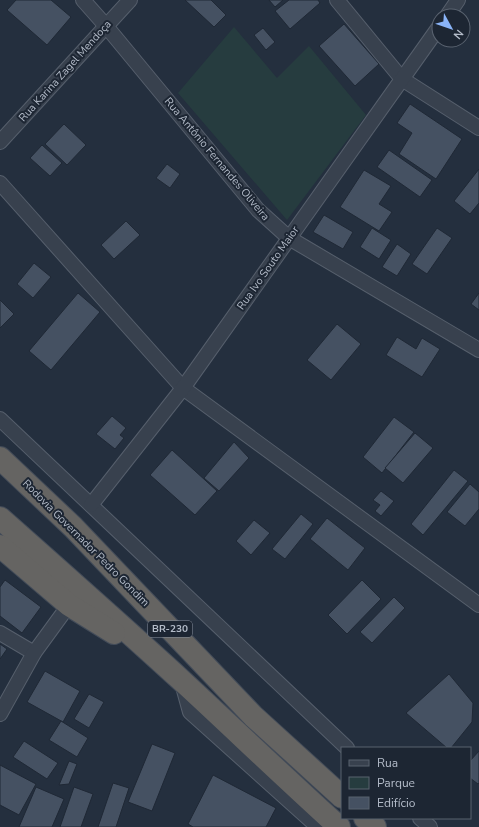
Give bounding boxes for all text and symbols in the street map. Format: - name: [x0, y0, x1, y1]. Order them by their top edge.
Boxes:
- north arrow: [431, 8, 471, 48]
- street label: Rua Karina Zagel Mendoça: [15, 17, 115, 125]
- text: N: [450, 26, 467, 42]
- street label: Rua Antônio Fernandes Oliveira: [161, 94, 273, 224]
- street label: Rua Ivo Souto Maior: [233, 223, 303, 313]
- street label: Rodovia Governador Pedro Gondim: [19, 476, 153, 610]
- road number: BR-230: [148, 621, 192, 637]
- legend: [341, 747, 471, 819]
- text: Rua: [377, 755, 398, 771]
- text: Parque: [377, 775, 415, 791]
- text: Edifício: [377, 795, 416, 811]

